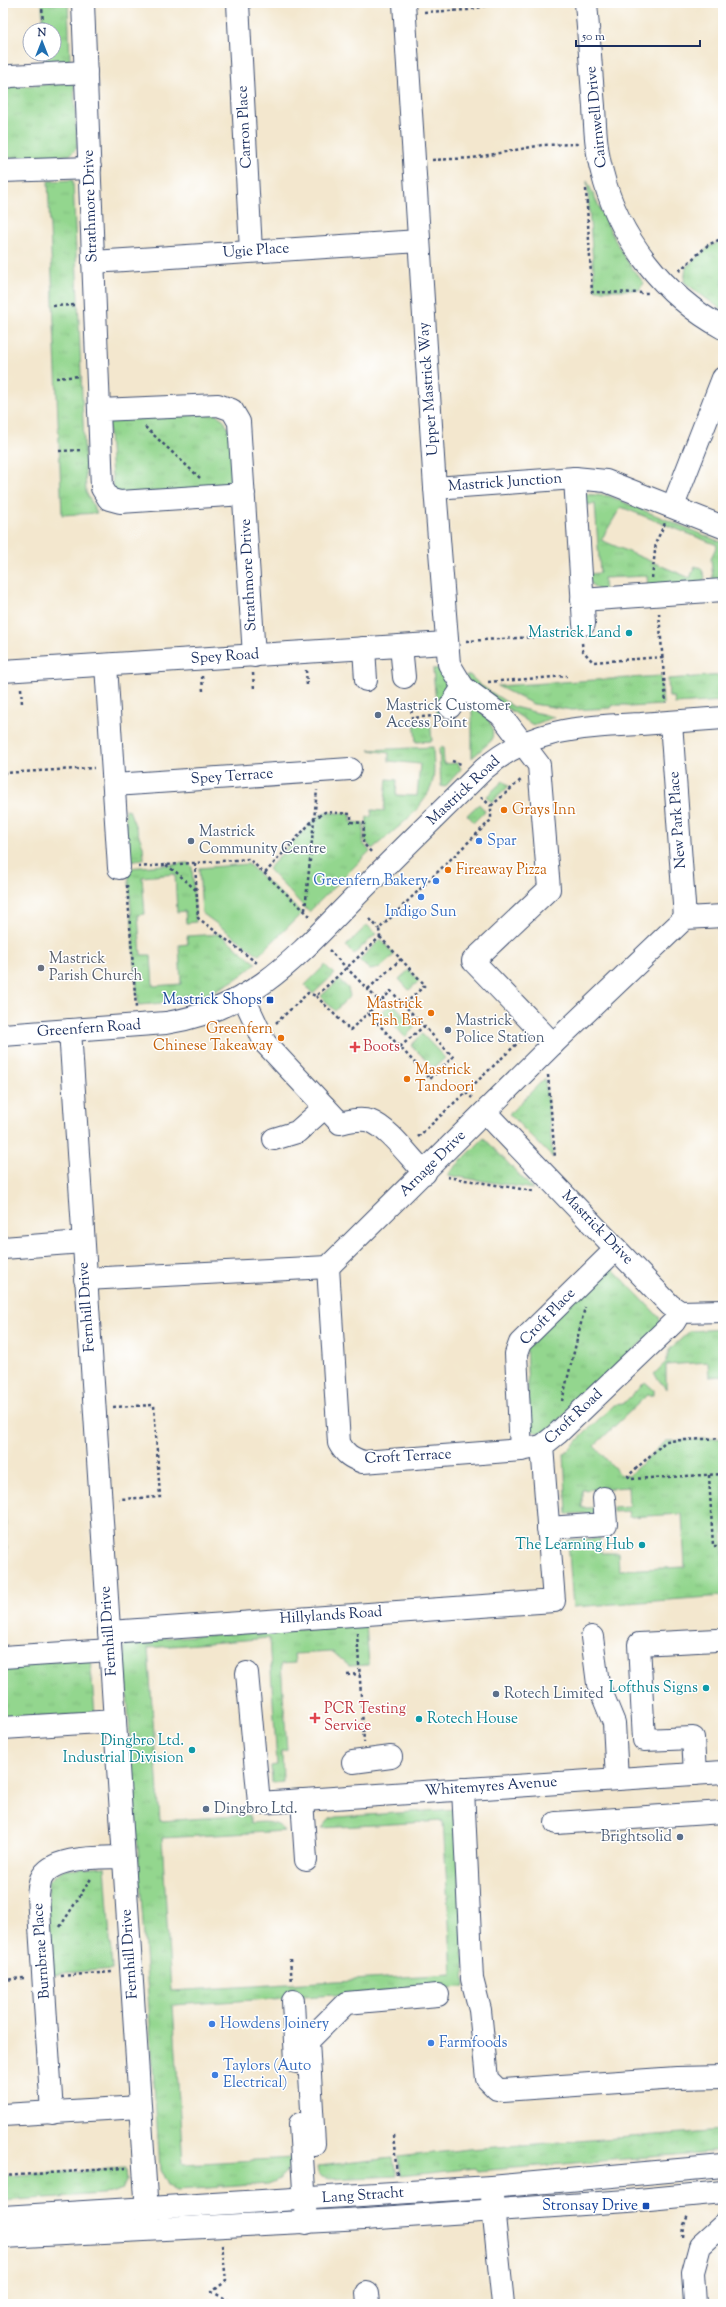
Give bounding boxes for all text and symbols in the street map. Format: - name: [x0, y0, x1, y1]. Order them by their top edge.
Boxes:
- north arrow: [22, 22, 62, 62]
- scale bar: [576, 22, 700, 48]
- text: N: [37, 25, 47, 41]
- text: 50 m: [581, 28, 605, 46]
- street label: Cairnwell Drive: [581, 65, 613, 169]
- street label: Carron Place: [232, 85, 258, 169]
- street label: Strathmore Drive: [79, 149, 103, 263]
- street label: Ugie Place: [222, 238, 290, 264]
- street label: Upper Mastrick Way: [414, 321, 444, 457]
- street label: Mastrick Junction: [447, 469, 563, 497]
- street label: Strathmore Drive: [236, 518, 262, 632]
- place label: Mastrick Land: [528, 623, 622, 644]
- marker: Mastrick Land: [624, 628, 634, 638]
- street label: Spey Road: [190, 644, 260, 670]
- place label: Mastrick Customer Access Point: [386, 696, 511, 734]
- marker: Mastrick Customer Access Point: [373, 710, 383, 720]
- street label: Mastrick Road: [423, 751, 506, 831]
- street label: Spey Terrace: [190, 764, 274, 790]
- street label: New Park Place: [664, 770, 692, 870]
- place label: Grays Inn: [512, 800, 576, 821]
- marker: Grays Inn: [499, 805, 509, 815]
- place label: Mastrick Community Centre: [199, 822, 326, 860]
- place label: Spar: [487, 831, 517, 852]
- marker: Mastrick Community Centre: [186, 836, 196, 846]
- marker: Spar: [474, 836, 484, 846]
- place label: Fireaway Pizza: [456, 860, 547, 881]
- marker: Fireaway Pizza: [443, 865, 453, 875]
- place label: Greenfern Bakery: [313, 871, 429, 892]
- marker: Greenfern Bakery: [431, 876, 441, 886]
- marker: Indigo Sun: [416, 892, 426, 902]
- place label: Indigo Sun: [385, 902, 457, 923]
- place label: Mastrick Parish Church: [49, 949, 142, 987]
- marker: Mastrick Parish Church: [36, 963, 46, 973]
- place label: Mastrick Shops: [163, 990, 262, 1011]
- place label: Mastrick Fish Bar: [367, 994, 423, 1032]
- marker: Mastrick Shops: [265, 995, 275, 1005]
- marker: Mastrick Fish Bar: [426, 1008, 436, 1018]
- place label: Mastrick Police Station: [456, 1011, 545, 1049]
- street label: Greenfern Road: [36, 1015, 142, 1043]
- place label: Greenfern Chinese Takeaway: [153, 1019, 274, 1057]
- marker: Mastrick Police Station: [443, 1025, 453, 1035]
- marker: Greenfern Chinese Takeaway: [276, 1033, 286, 1043]
- place label: Boots: [363, 1037, 400, 1058]
- marker: Boots: [350, 1042, 360, 1052]
- place label: Mastrick Tandoori: [415, 1060, 474, 1098]
- marker: Mastrick Tandoori: [402, 1074, 412, 1084]
- street label: Arnage Drive: [395, 1126, 471, 1202]
- street label: Mastrick Drive: [556, 1186, 638, 1270]
- street label: Fernhill Drive: [73, 1261, 101, 1353]
- street label: Croft Place: [515, 1284, 581, 1350]
- street label: Croft Road: [540, 1384, 608, 1450]
- street label: Croft Terrace: [364, 1444, 452, 1470]
- place label: The Learning Hub: [515, 1535, 634, 1556]
- marker: The Learning Hub: [637, 1540, 647, 1550]
- street label: Fernhill Drive: [95, 1585, 123, 1677]
- street label: Hillylands Road: [279, 1602, 384, 1630]
- place label: Lofthus Signs: [609, 1678, 698, 1699]
- marker: Lofthus Signs: [701, 1683, 711, 1693]
- place label: Rotech Limited: [504, 1684, 604, 1705]
- marker: Rotech Limited: [491, 1689, 501, 1699]
- place label: PCR Testing Service: [324, 1699, 406, 1737]
- place label: Rotech House: [427, 1709, 518, 1730]
- marker: PCR Testing Service: [309, 1712, 321, 1724]
- marker: Rotech House: [414, 1714, 424, 1724]
- place label: Dingbro Ltd. Industrial Division: [63, 1731, 184, 1769]
- marker: Dingbro Ltd. Industrial Division: [187, 1745, 197, 1755]
- street label: Whitemyres Avenue: [424, 1772, 558, 1802]
- place label: Dingbro Ltd.: [214, 1799, 298, 1820]
- marker: Dingbro Ltd.: [201, 1804, 211, 1814]
- place label: Brightsolid: [601, 1827, 673, 1848]
- marker: Brightsolid: [675, 1832, 685, 1842]
- street label: Burnbrae Place: [28, 1902, 56, 2000]
- street label: Fernhill Drive: [116, 1908, 144, 2000]
- place label: Howdens Joinery: [220, 2014, 330, 2035]
- marker: Howdens Joinery: [207, 2019, 217, 2029]
- place label: Farmfoods: [439, 2033, 508, 2054]
- marker: Farmfoods: [426, 2038, 436, 2048]
- place label: Taylors (Auto Electrical): [223, 2056, 311, 2094]
- marker: Taylors (Auto Electrical): [210, 2070, 220, 2080]
- street label: Lang Stracht: [321, 2183, 405, 2209]
- place label: Stronsay Drive: [542, 2196, 638, 2217]
- marker: Stronsay Drive: [641, 2201, 651, 2211]

